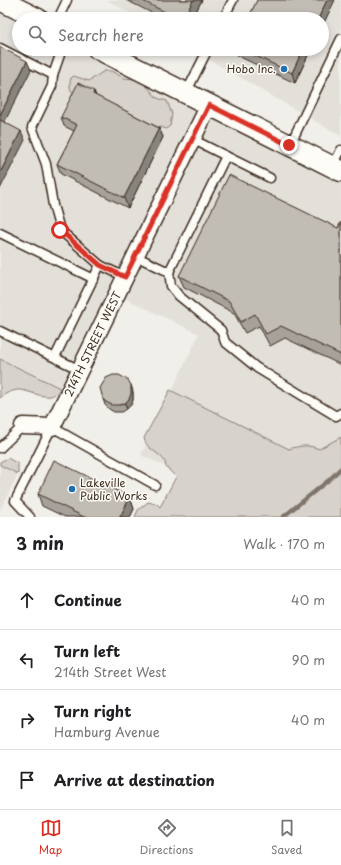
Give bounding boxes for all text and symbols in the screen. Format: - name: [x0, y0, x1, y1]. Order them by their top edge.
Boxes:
- search box: [12, 12, 329, 56]
- icon: search: [26, 23, 48, 45]
- text: Search here: [58, 23, 144, 46]
- place label: Hobo Inc.: [227, 60, 276, 77]
- marker: Hobo Inc.: [279, 64, 289, 74]
- route end: [280, 136, 298, 154]
- route start: [51, 221, 69, 239]
- street label: 214TH STREET WEST: [60, 288, 126, 399]
- place label: Lakeville Public Works: [80, 474, 147, 504]
- marker: Lakeville Public Works: [67, 484, 77, 494]
- text: 3 min: [16, 530, 64, 556]
- text: Walk · 170 m: [243, 534, 325, 553]
- text: Continue: [54, 588, 122, 611]
- icon: ahead: [16, 589, 38, 611]
- text: 40 m: [291, 590, 325, 609]
- text: Turn left: [54, 639, 120, 662]
- icon: left: [16, 649, 38, 671]
- text: 90 m: [292, 650, 325, 669]
- text: 214th Street West: [54, 662, 166, 681]
- text: Turn right: [54, 699, 131, 722]
- icon: right: [16, 709, 38, 731]
- text: 40 m: [291, 710, 325, 729]
- text: Hamburg Avenue: [54, 722, 160, 741]
- text: Arrive at destination: [54, 768, 215, 791]
- icon: arrive: [16, 769, 38, 791]
- tab: Map: [39, 817, 62, 858]
- tab: Directions: [140, 817, 193, 858]
- tab: Saved: [271, 817, 302, 858]

